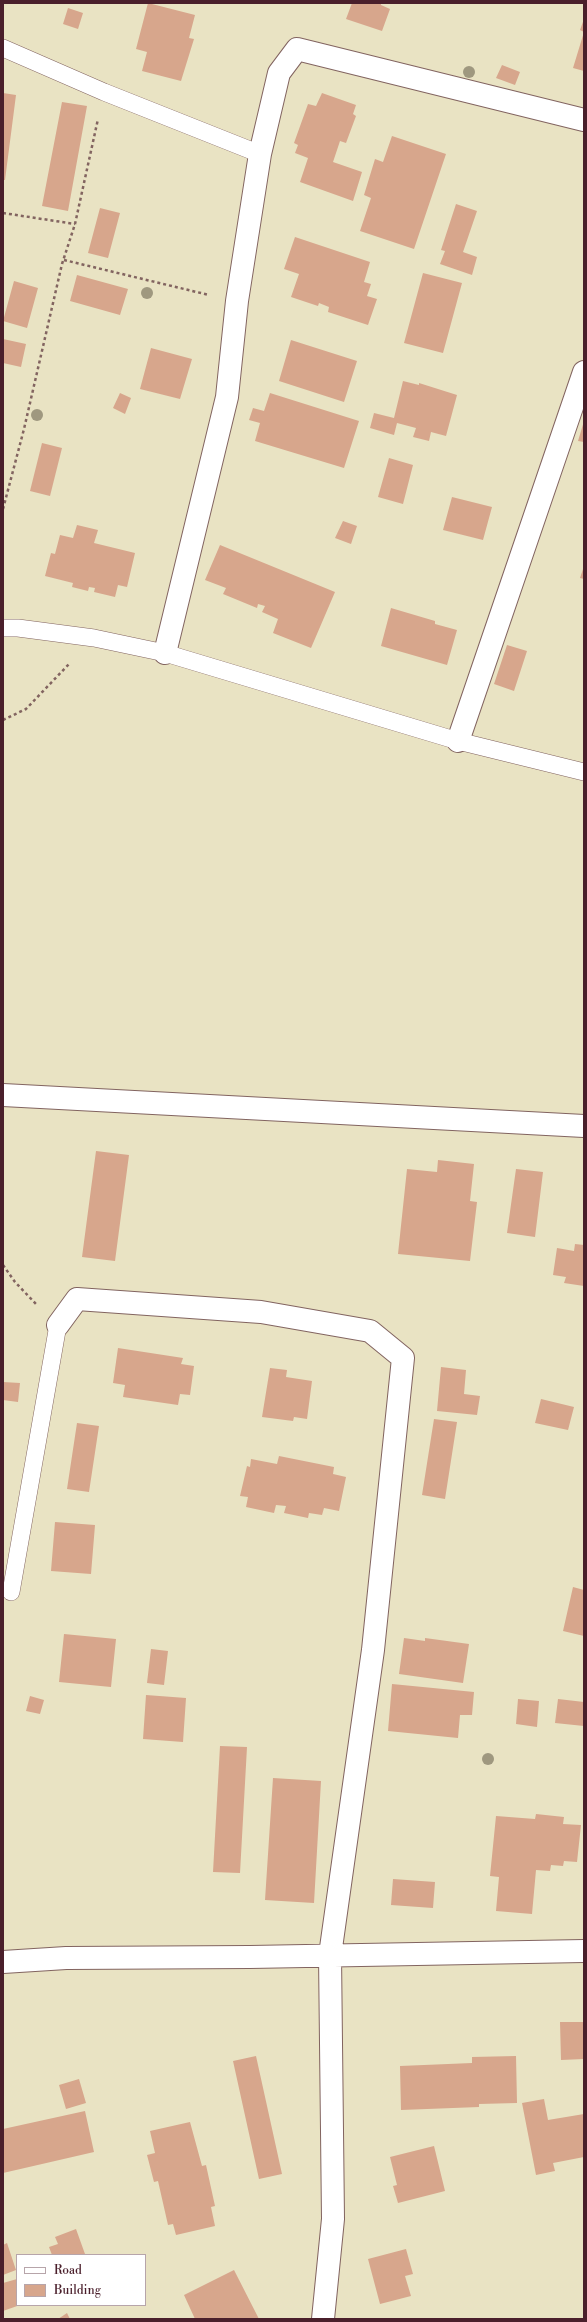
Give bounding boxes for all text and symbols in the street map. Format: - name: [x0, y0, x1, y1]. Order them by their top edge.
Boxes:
- legend: [16, 2254, 146, 2306]
- text: Road: [54, 2263, 82, 2278]
- text: Building: [54, 2283, 101, 2298]

